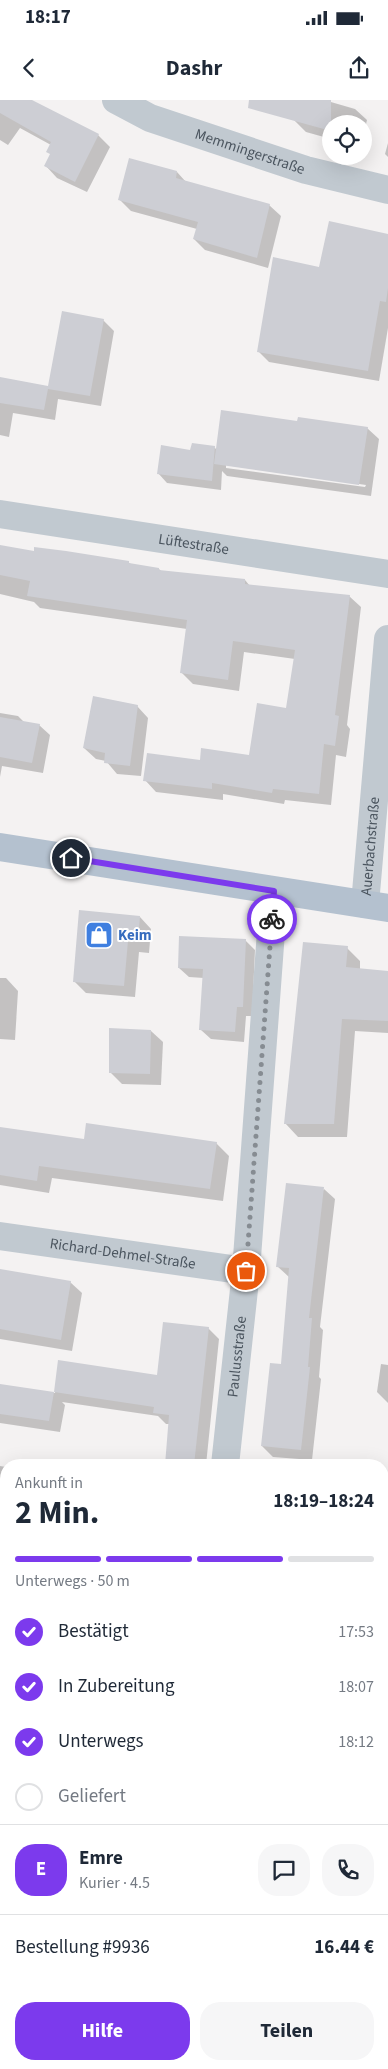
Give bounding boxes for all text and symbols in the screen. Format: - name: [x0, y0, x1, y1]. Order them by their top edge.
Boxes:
- text: 18:17: [25, 4, 71, 31]
- text: Dashr: [166, 52, 222, 84]
- icon: back: [15, 54, 43, 82]
- icon: share: [345, 54, 373, 82]
- map controls: [322, 115, 372, 165]
- button: locate: [322, 115, 372, 165]
- street label: Memmingerstraße: [192, 123, 308, 179]
- street label: Lüftestraße: [157, 528, 230, 560]
- street label: Auerbachstraße: [355, 796, 385, 897]
- pin: [50, 837, 92, 879]
- icon: home: [57, 844, 85, 872]
- courier: [247, 894, 297, 944]
- icon: bike: [258, 905, 286, 933]
- shop icon: Keim: [84, 920, 114, 950]
- place label: Keim: [118, 925, 152, 946]
- street label: Richard-Dehmel-Straße: [48, 1233, 197, 1274]
- pin: [225, 1250, 267, 1292]
- icon: bag: [232, 1257, 260, 1285]
- street label: Paulusstraße: [222, 1315, 252, 1398]
- text: Ankunft in: [15, 1472, 83, 1494]
- text: 18:19–18:24: [273, 1488, 374, 1515]
- text: 2 Min.: [15, 1490, 99, 1536]
- text: Unterwegs · 50 m: [15, 1570, 130, 1592]
- icon: check: [15, 1618, 43, 1646]
- text: Bestätigt: [58, 1618, 129, 1645]
- text: 17:53: [338, 1621, 374, 1643]
- icon: check: [15, 1673, 43, 1701]
- text: In Zubereitung: [58, 1673, 175, 1700]
- text: 18:07: [338, 1676, 374, 1698]
- icon: check: [15, 1728, 43, 1756]
- text: Unterwegs: [58, 1728, 144, 1755]
- text: 18:12: [338, 1731, 374, 1753]
- text: Geliefert: [58, 1783, 126, 1810]
- button: chat: [258, 1844, 310, 1896]
- button: phone: [322, 1844, 374, 1896]
- text: Emre: [79, 1845, 123, 1872]
- text: E: [36, 1856, 46, 1883]
- text: Kurier · 4.5: [79, 1872, 150, 1894]
- text: Bestellung #9936: [15, 1934, 150, 1961]
- text: 16.44 €: [314, 1934, 374, 1961]
- button: Hilfe: [15, 2002, 190, 2060]
- button: Teilen: [200, 2002, 374, 2060]

